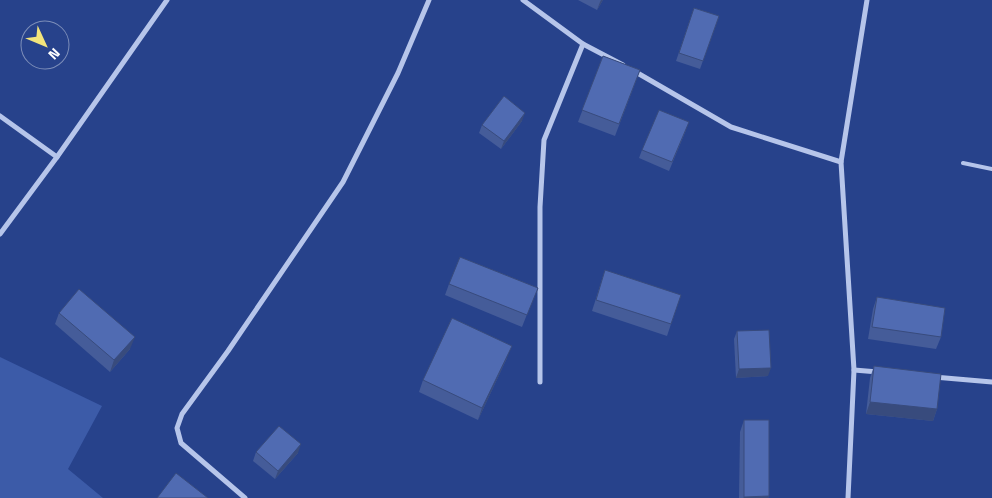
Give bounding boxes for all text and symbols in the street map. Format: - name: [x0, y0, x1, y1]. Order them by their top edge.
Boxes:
- north arrow: [20, 20, 70, 70]
- text: N: [44, 44, 66, 65]

